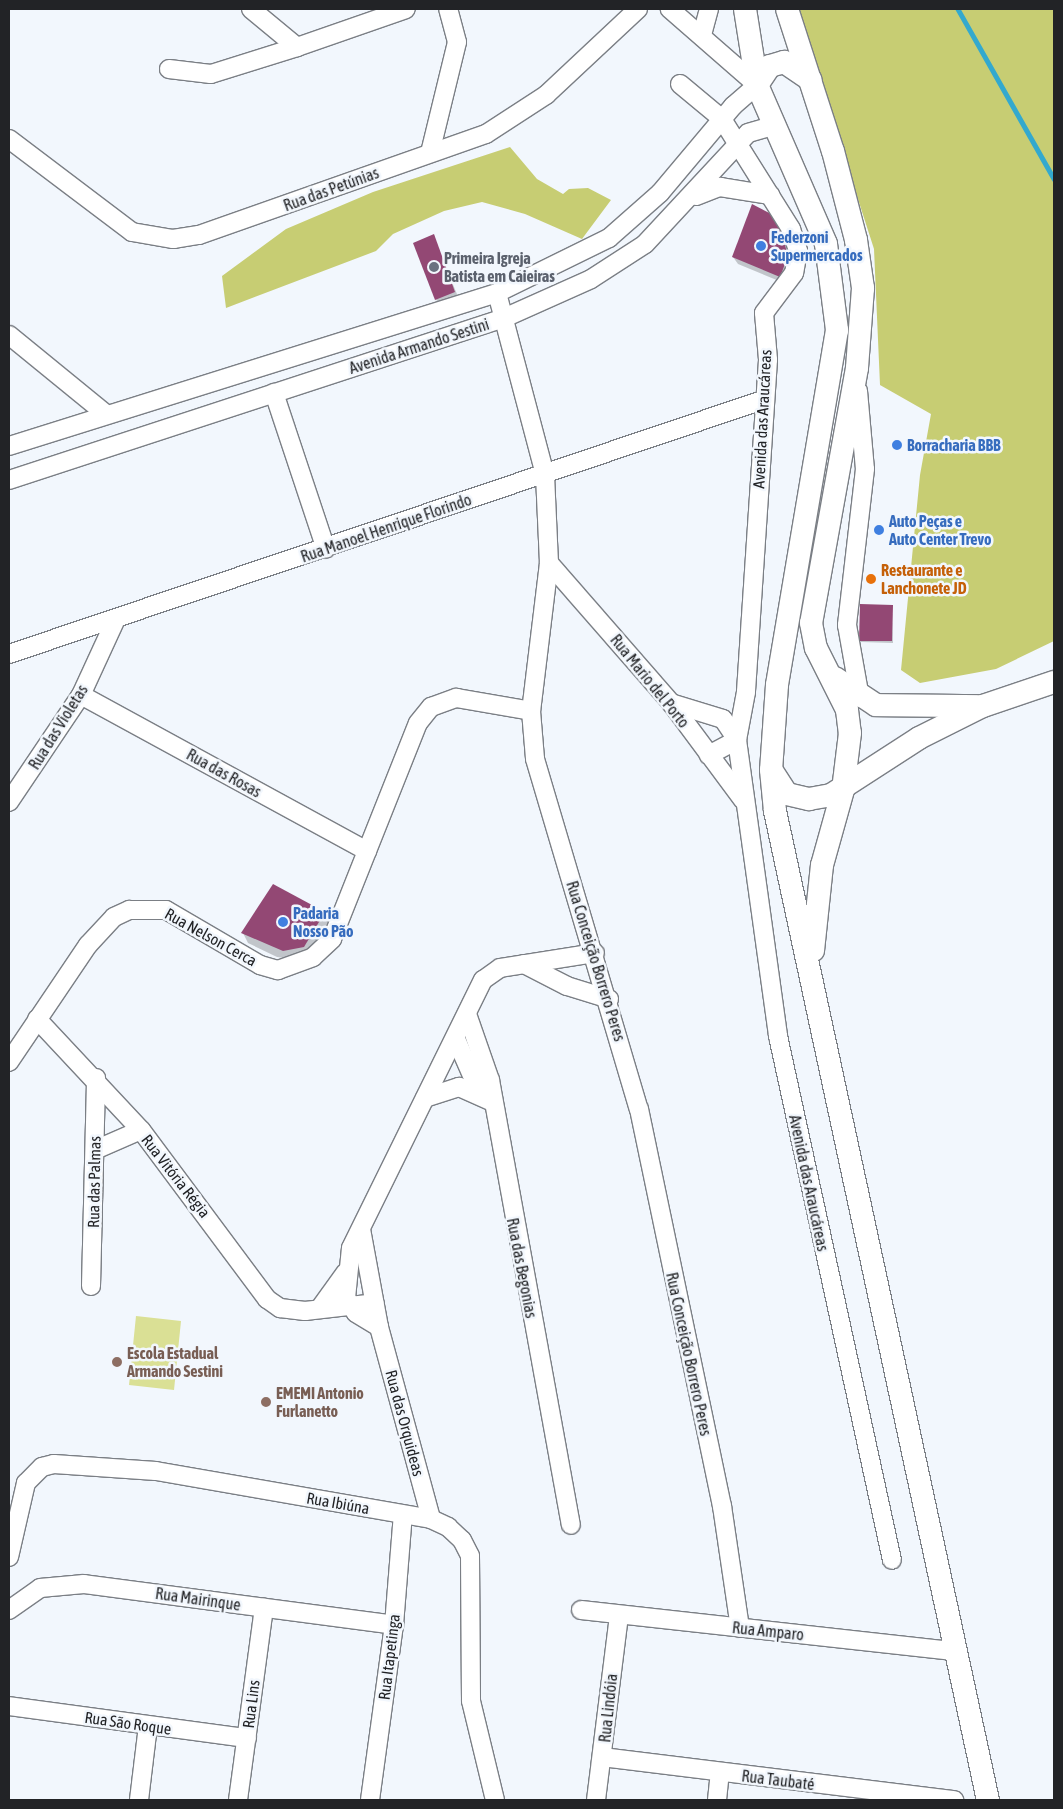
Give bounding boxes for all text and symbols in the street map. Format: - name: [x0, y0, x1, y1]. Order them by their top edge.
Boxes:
- street label: Rua das Petúnias: [281, 163, 381, 215]
- place label: Federzoni Supermercados: [771, 227, 863, 265]
- marker: Federzoni Supermercados: [755, 240, 767, 252]
- place label: Primeira Igreja Batista em Caieiras: [444, 248, 555, 286]
- marker: Primeira Igreja Batista em Caieiras: [428, 261, 440, 273]
- street label: Avenida Armando Sestini: [347, 314, 491, 378]
- street label: Avenida das Araucáreas: [749, 349, 775, 489]
- place label: Borracharia BBB: [907, 435, 1001, 455]
- marker: Borracharia BBB: [891, 439, 903, 451]
- street label: Rua Manoel Henrique Florindo: [298, 490, 474, 566]
- place label: Auto Peças e Auto Center Trevo: [889, 511, 991, 549]
- marker: Auto Peças e Auto Center Trevo: [873, 524, 885, 536]
- place label: Restaurante e Lanchonete JD: [881, 560, 967, 598]
- marker: Restaurante e Lanchonete JD: [865, 573, 877, 585]
- street label: Rua Mario del Porto: [606, 630, 694, 732]
- street label: Rua das Violetas: [24, 681, 92, 773]
- street label: Rua das Rosas: [183, 745, 265, 801]
- street label: Rua Conceição Borrero Peres: [562, 879, 630, 1043]
- place label: Padaria Nosso Pão: [293, 903, 353, 941]
- street label: Rua Nelson Cerca: [162, 904, 260, 970]
- marker: Padaria Nosso Pão: [277, 916, 289, 928]
- street label: Avenida das Araucáreas: [785, 1113, 833, 1253]
- street label: Rua Vitória Régia: [138, 1131, 214, 1221]
- street label: Rua das Palmas: [84, 1136, 104, 1228]
- street label: Rua das Begonias: [503, 1216, 541, 1320]
- street label: Rua Conceição Borrero Peres: [662, 1271, 716, 1437]
- place label: Escola Estadual Armando Sestini: [127, 1343, 223, 1381]
- marker: Escola Estadual Armando Sestini: [111, 1356, 123, 1368]
- street label: Rua das Orquideas: [382, 1368, 428, 1478]
- place label: EMEMI Antonio Furlanetto: [276, 1383, 364, 1421]
- marker: EMEMI Antonio Furlanetto: [260, 1396, 272, 1408]
- street label: Rua Ibiúna: [305, 1488, 371, 1518]
- street label: Rua Mairinque: [154, 1584, 242, 1614]
- street label: Rua Itapetinga: [374, 1613, 404, 1701]
- street label: Rua Amparo: [731, 1618, 805, 1644]
- street label: Rua Lindóia: [595, 1673, 621, 1743]
- street label: Rua Lins: [239, 1679, 263, 1729]
- street label: Rua São Roque: [83, 1707, 173, 1739]
- street label: Rua Taubaté: [741, 1766, 815, 1794]

